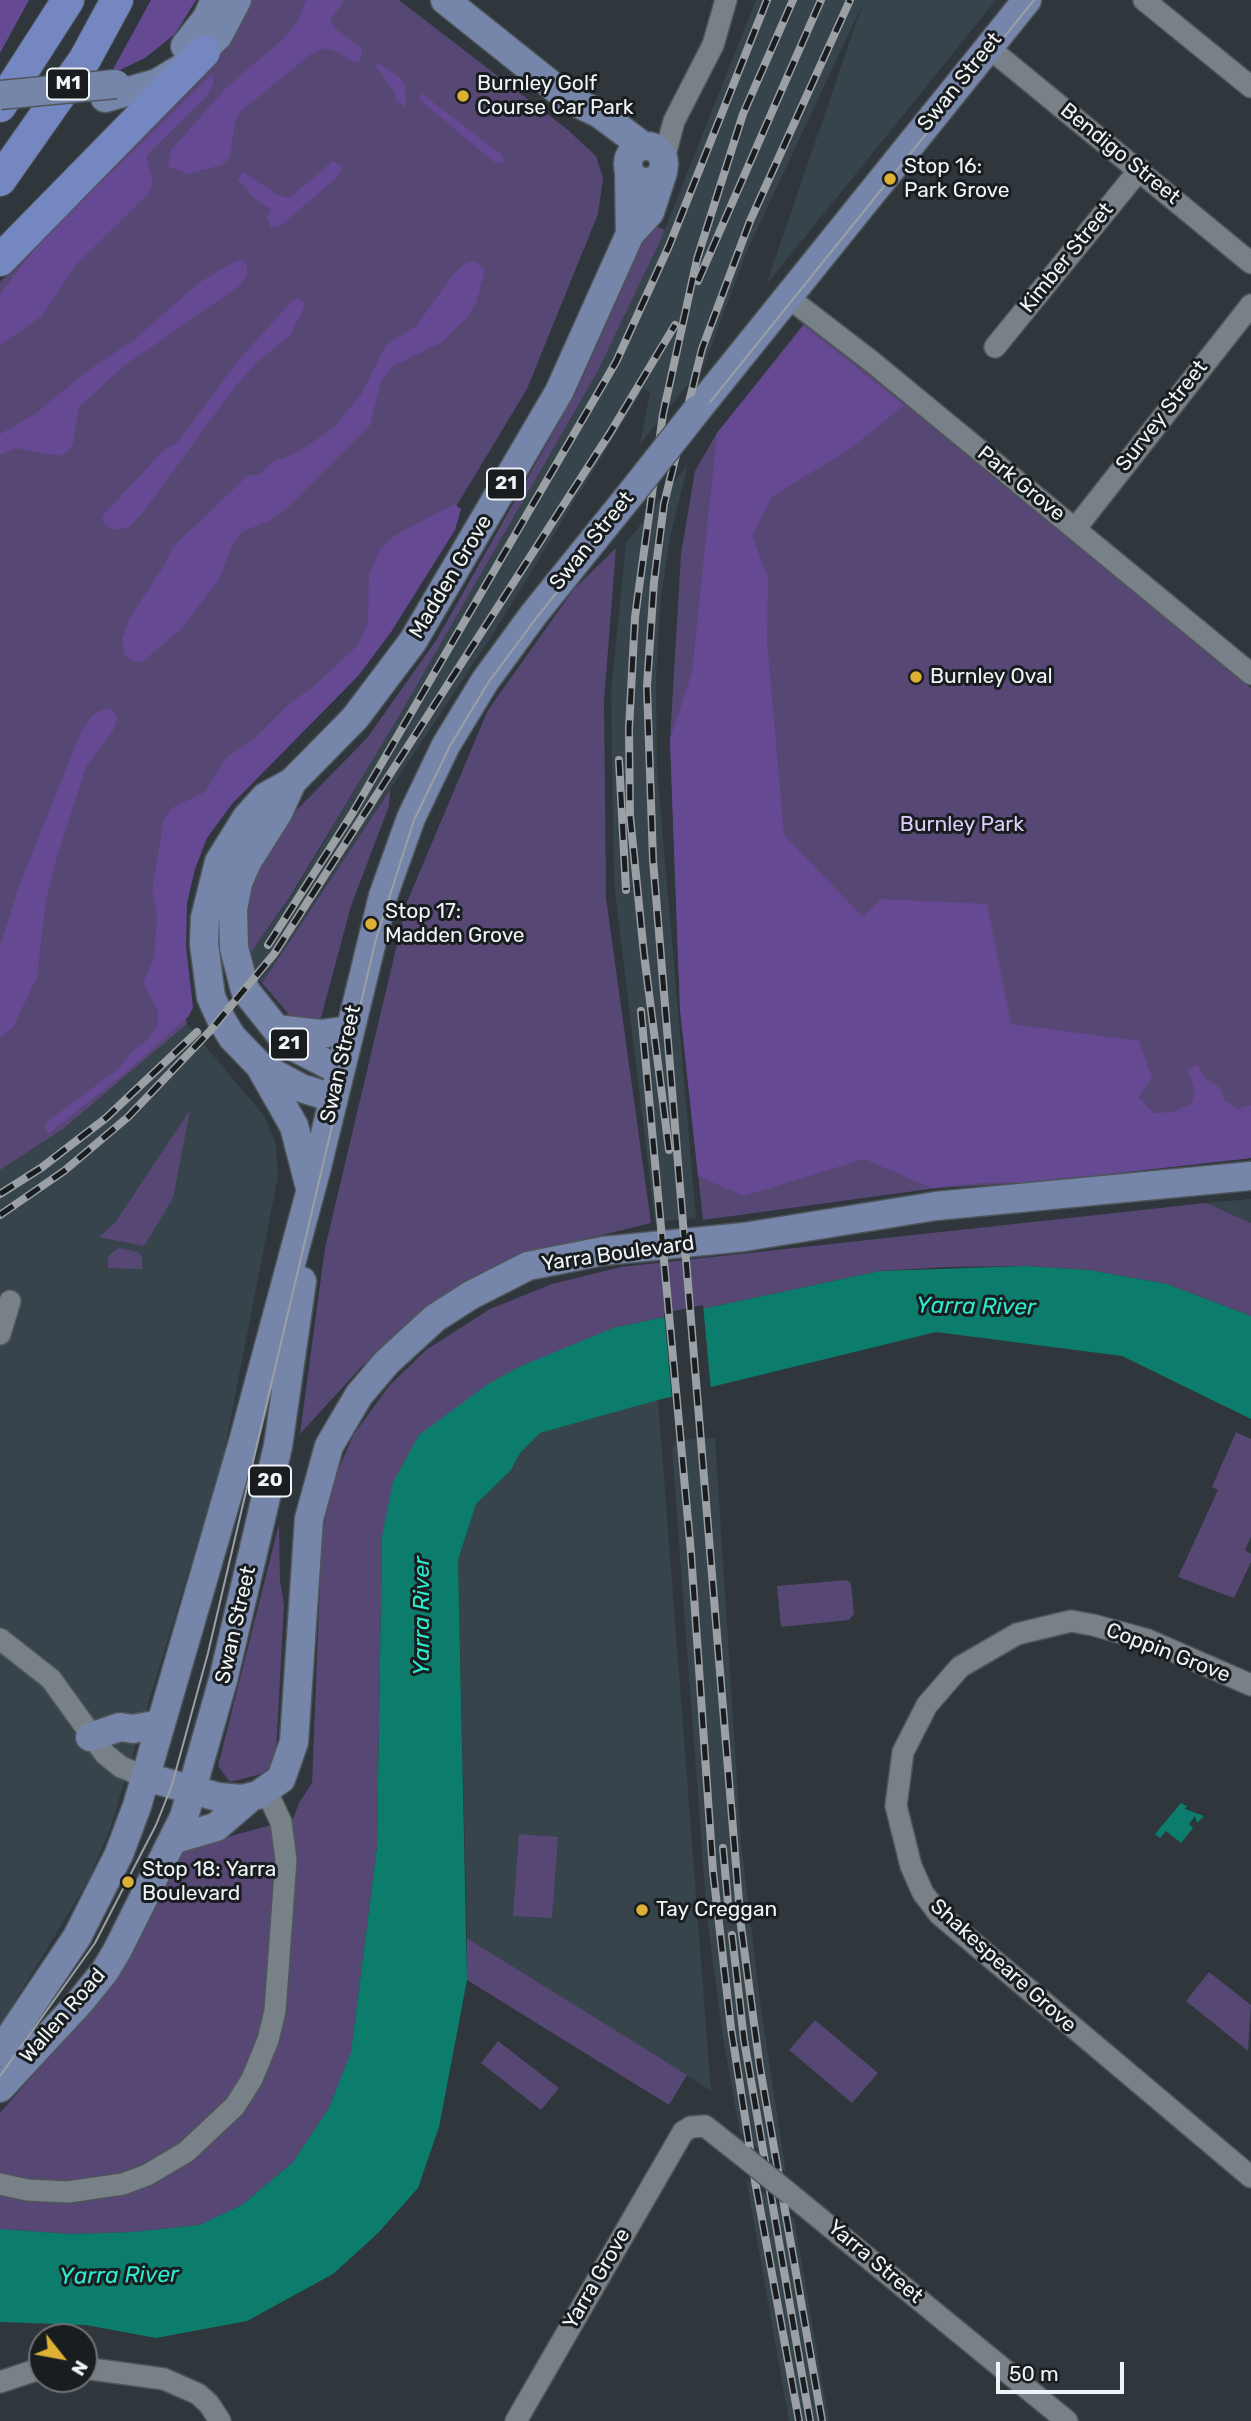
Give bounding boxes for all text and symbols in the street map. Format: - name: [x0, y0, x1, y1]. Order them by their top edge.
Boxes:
- street label: Swan Street: [913, 28, 1007, 136]
- road number: M1: [47, 68, 89, 100]
- place label: Burnley Golf Course Car Park: [477, 71, 634, 121]
- marker: Burnley Golf Course Car Park: [455, 88, 471, 104]
- street label: Bendigo Street: [1055, 98, 1185, 210]
- place label: Stop 16: Park Grove: [904, 154, 1010, 204]
- marker: Stop 16: Park Grove: [882, 171, 898, 187]
- street label: Kimber Street: [1015, 198, 1119, 318]
- street label: Survey Street: [1111, 356, 1213, 476]
- street label: Park Grove: [972, 441, 1070, 527]
- road number: 21: [487, 468, 525, 499]
- street label: Swan Street: [545, 487, 639, 595]
- street label: Madden Grove: [404, 511, 498, 643]
- place label: Burnley Oval: [930, 664, 1053, 690]
- marker: Burnley Oval: [908, 669, 924, 685]
- park label: Burnley Park: [900, 812, 1024, 838]
- place label: Stop 17: Madden Grove: [385, 899, 525, 949]
- marker: Stop 17: Madden Grove: [363, 916, 379, 932]
- street label: Swan Street: [315, 1003, 367, 1125]
- road number: 21: [270, 1028, 308, 1060]
- street label: Yarra Boulevard: [540, 1231, 696, 1277]
- water label: Yarra River: [916, 1292, 1036, 1322]
- road number: 20: [249, 1466, 291, 1497]
- water label: Yarra River: [408, 1556, 436, 1676]
- street label: Swan Street: [210, 1564, 262, 1686]
- street label: Coppin Grove: [1102, 1618, 1234, 1688]
- place label: Stop 18: Yarra Boulevard: [142, 1857, 276, 1907]
- marker: Stop 18: Yarra Boulevard: [120, 1874, 136, 1890]
- street label: Shakespeare Grove: [925, 1894, 1081, 2038]
- place label: Tay Creggan: [656, 1897, 777, 1923]
- marker: Tay Creggan: [634, 1902, 650, 1918]
- street label: Wallen Road: [15, 1963, 111, 2069]
- street label: Yarra Street: [822, 2215, 928, 2309]
- street label: Yarra Grove: [558, 2224, 636, 2334]
- water label: Yarra River: [59, 2261, 179, 2291]
- north arrow: [28, 2323, 98, 2393]
- scale bar: [999, 2348, 1127, 2392]
- text: N: [66, 2356, 93, 2380]
- text: 50 m: [1009, 2361, 1059, 2386]

